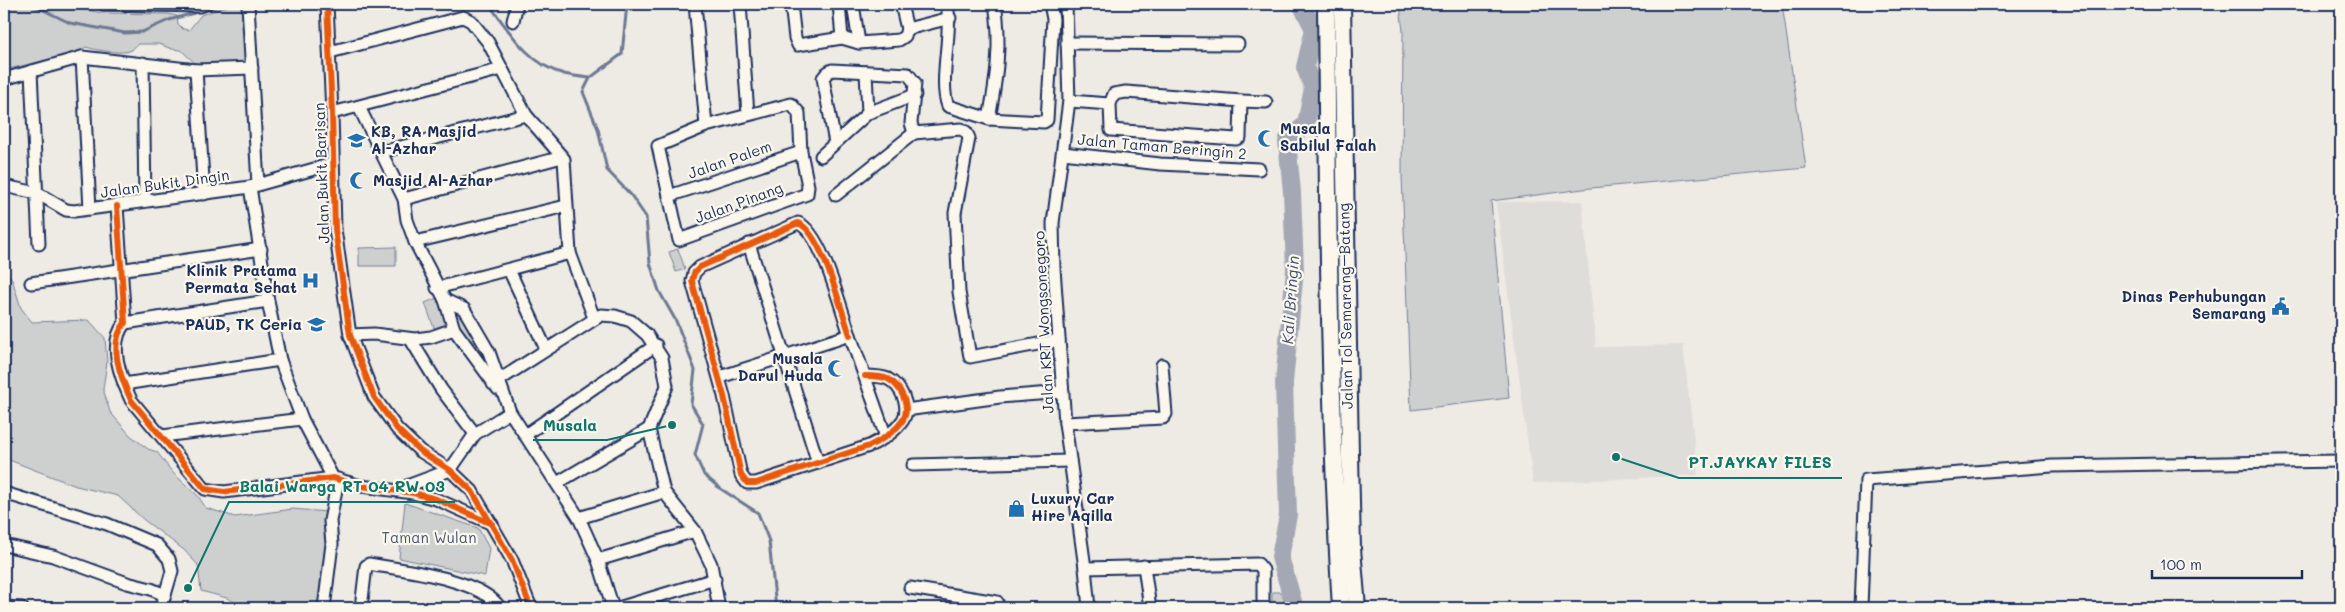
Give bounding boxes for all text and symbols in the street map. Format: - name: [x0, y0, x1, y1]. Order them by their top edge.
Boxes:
- street label: Jalan Bukit Barisan: [309, 102, 333, 244]
- place label: Musala Sabilul Falah: [1280, 118, 1376, 155]
- place label: KB, RA Masjid Al-Azhar: [371, 121, 477, 158]
- mosque icon: Musala Sabilul Falah: [1256, 128, 1276, 148]
- street label: Jalan Taman Beringin 2: [1077, 129, 1247, 163]
- school or university icon: KB, RA Masjid Al-Azhar: [347, 131, 367, 151]
- street label: Jalan Palem: [685, 135, 774, 183]
- street label: Jalan Bukit Dingin: [99, 164, 231, 202]
- place label: Masjid Al-Azhar: [373, 170, 493, 190]
- mosque icon: Masjid Al-Azhar: [349, 171, 369, 191]
- street label: Jalan Pinang: [692, 177, 786, 227]
- street label: Jalan Tol Semarang–Batang: [1333, 202, 1357, 409]
- street label: Jalan KRT Wongsonegoro: [1028, 230, 1058, 414]
- water label: Kali Bringin: [1276, 255, 1303, 345]
- place label: Klinik Pratama Permata Sehat: [185, 260, 297, 297]
- hospital icon: Klinik Pratama Permata Sehat: [301, 270, 321, 290]
- place label: Dinas Perhubungan Semarang: [2122, 286, 2266, 323]
- public building icon: Dinas Perhubungan Semarang: [2270, 296, 2290, 316]
- place label: PAUD, TK Ceria: [185, 314, 302, 334]
- school or university icon: PAUD, TK Ceria: [306, 315, 326, 335]
- place label: Musala Darul Huda: [738, 348, 823, 385]
- mosque icon: Musala Darul Huda: [827, 358, 847, 378]
- callout: Musala: [533, 409, 607, 440]
- text: Musala: [543, 414, 597, 435]
- callout: PT.JAYKAY FILES: [1679, 447, 1842, 478]
- text: PT.JAYKAY FILES: [1688, 451, 1832, 472]
- callout: Balai Warga RT 04 RW 03: [229, 471, 455, 502]
- text: Balai Warga RT 04 RW 03: [239, 475, 445, 496]
- place label: Luxury Car Hire Aqilla: [1031, 488, 1114, 525]
- shop icon: Luxury Car Hire Aqilla: [1007, 498, 1027, 518]
- park label: Taman Wulan: [382, 527, 476, 547]
- scale bar: [2152, 547, 2302, 579]
- text: 100 m: [2160, 554, 2202, 574]

